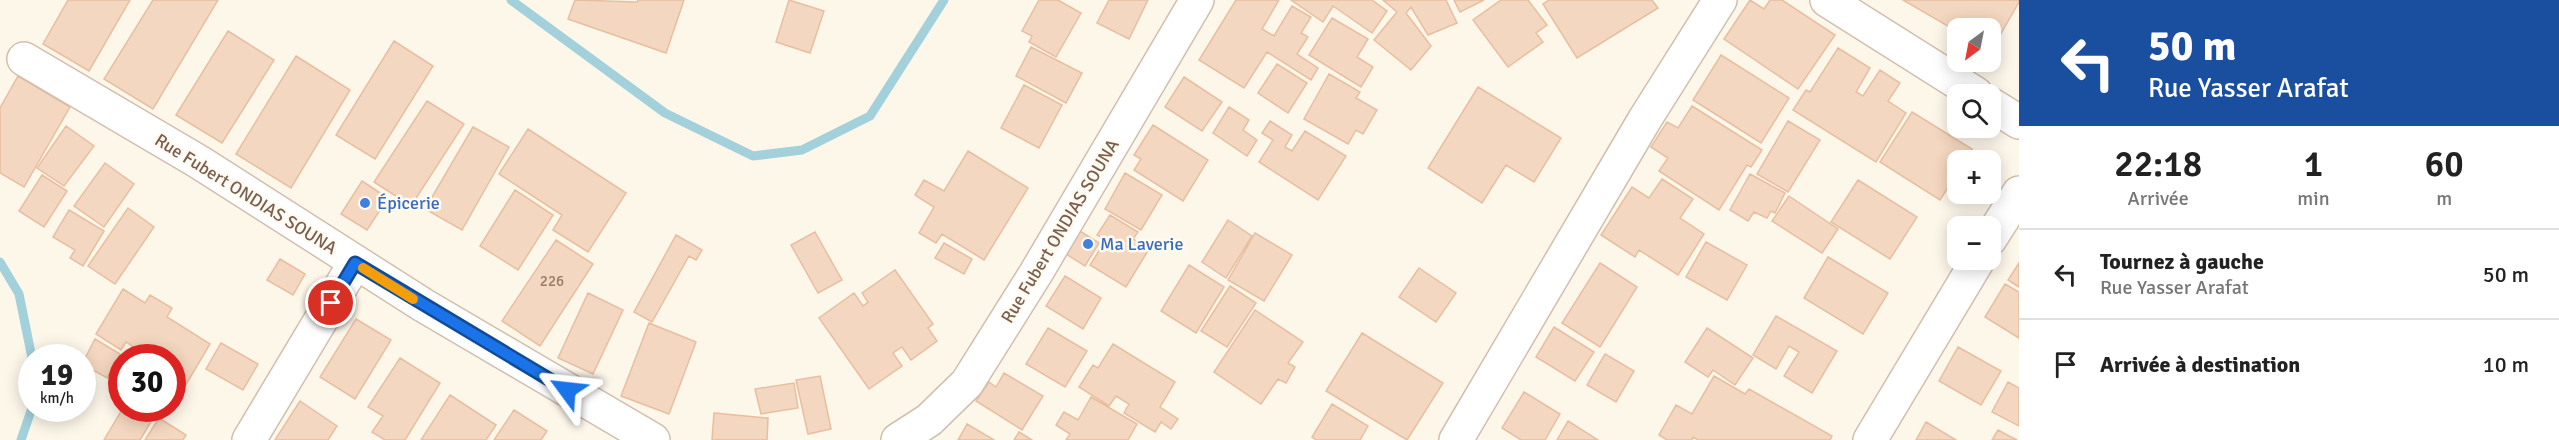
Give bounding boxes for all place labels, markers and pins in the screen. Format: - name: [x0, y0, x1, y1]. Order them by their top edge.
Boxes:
- place label: Épicerie: [377, 192, 440, 214]
- marker: Épicerie: [358, 196, 372, 210]
- place label: Ma Laverie: [1100, 233, 1183, 255]
- marker: Ma Laverie: [1081, 237, 1095, 251]
- pin: [305, 277, 356, 328]

